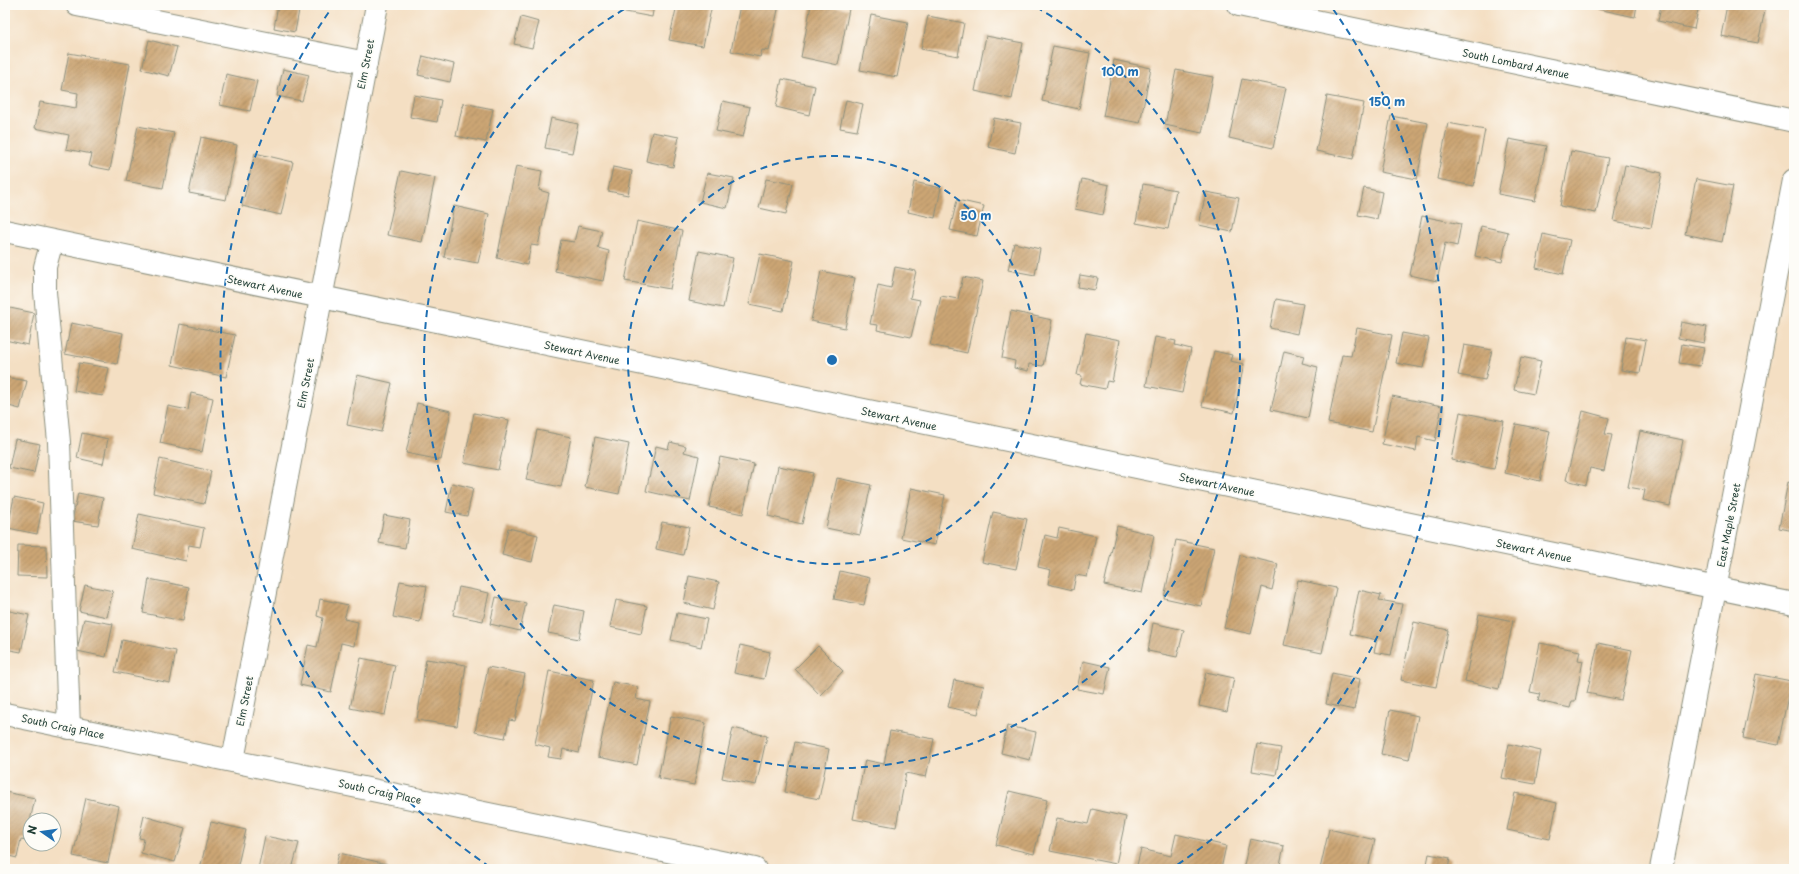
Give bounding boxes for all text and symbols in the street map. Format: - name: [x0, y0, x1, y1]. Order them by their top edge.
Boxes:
- street label: Elm Street: [353, 38, 377, 90]
- street label: South Lombard Avenue: [1461, 44, 1571, 82]
- text: 100 m: [1101, 62, 1139, 80]
- text: 150 m: [1369, 92, 1405, 110]
- text: 50 m: [960, 206, 992, 224]
- street label: Stewart Avenue: [226, 271, 305, 301]
- street label: Stewart Avenue: [543, 337, 622, 367]
- centre of rings: [825, 353, 839, 367]
- street label: Elm Street: [293, 357, 317, 409]
- street label: Stewart Avenue: [860, 403, 939, 433]
- street label: Stewart Avenue: [1178, 469, 1257, 499]
- street label: East Maple Street: [1712, 482, 1744, 568]
- street label: Stewart Avenue: [1495, 535, 1574, 565]
- street label: Elm Street: [232, 675, 256, 727]
- street label: South Craig Place: [20, 710, 106, 742]
- street label: South Craig Place: [337, 775, 423, 807]
- north arrow: [22, 812, 62, 852]
- text: N: [23, 823, 41, 836]

